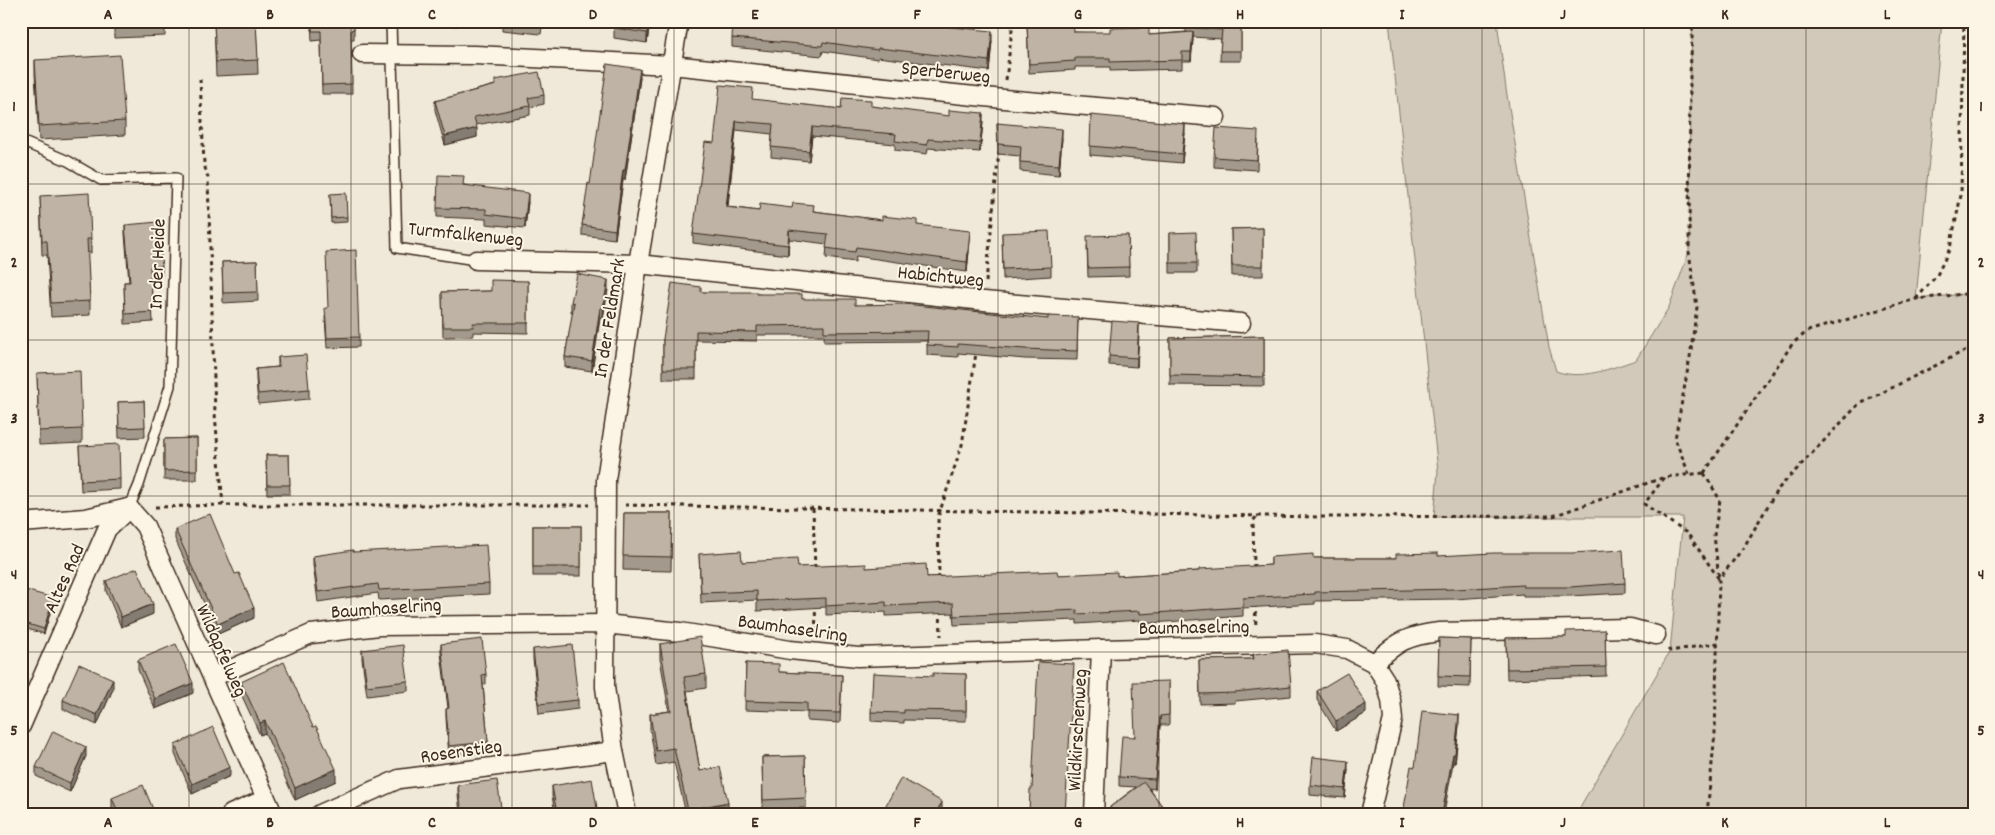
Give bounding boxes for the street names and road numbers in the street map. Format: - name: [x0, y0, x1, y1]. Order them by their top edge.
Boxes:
- street label: Sperberweg: [900, 55, 992, 93]
- street label: Turmfalkenweg: [407, 216, 525, 256]
- street label: In der Heide: [143, 218, 175, 310]
- street label: In der Feldmark: [588, 257, 634, 380]
- street label: Habichtweg: [896, 260, 985, 296]
- street label: Altes Rad: [38, 540, 93, 618]
- street label: Baumhaselring: [330, 592, 442, 628]
- street label: Wildapfelweg: [187, 600, 253, 702]
- street label: Baumhaselring: [736, 608, 849, 652]
- street label: Baumhaselring: [1138, 614, 1250, 644]
- street label: Wildkirschenweg: [1062, 668, 1096, 792]
- street label: Rosenstieg: [419, 733, 504, 773]

